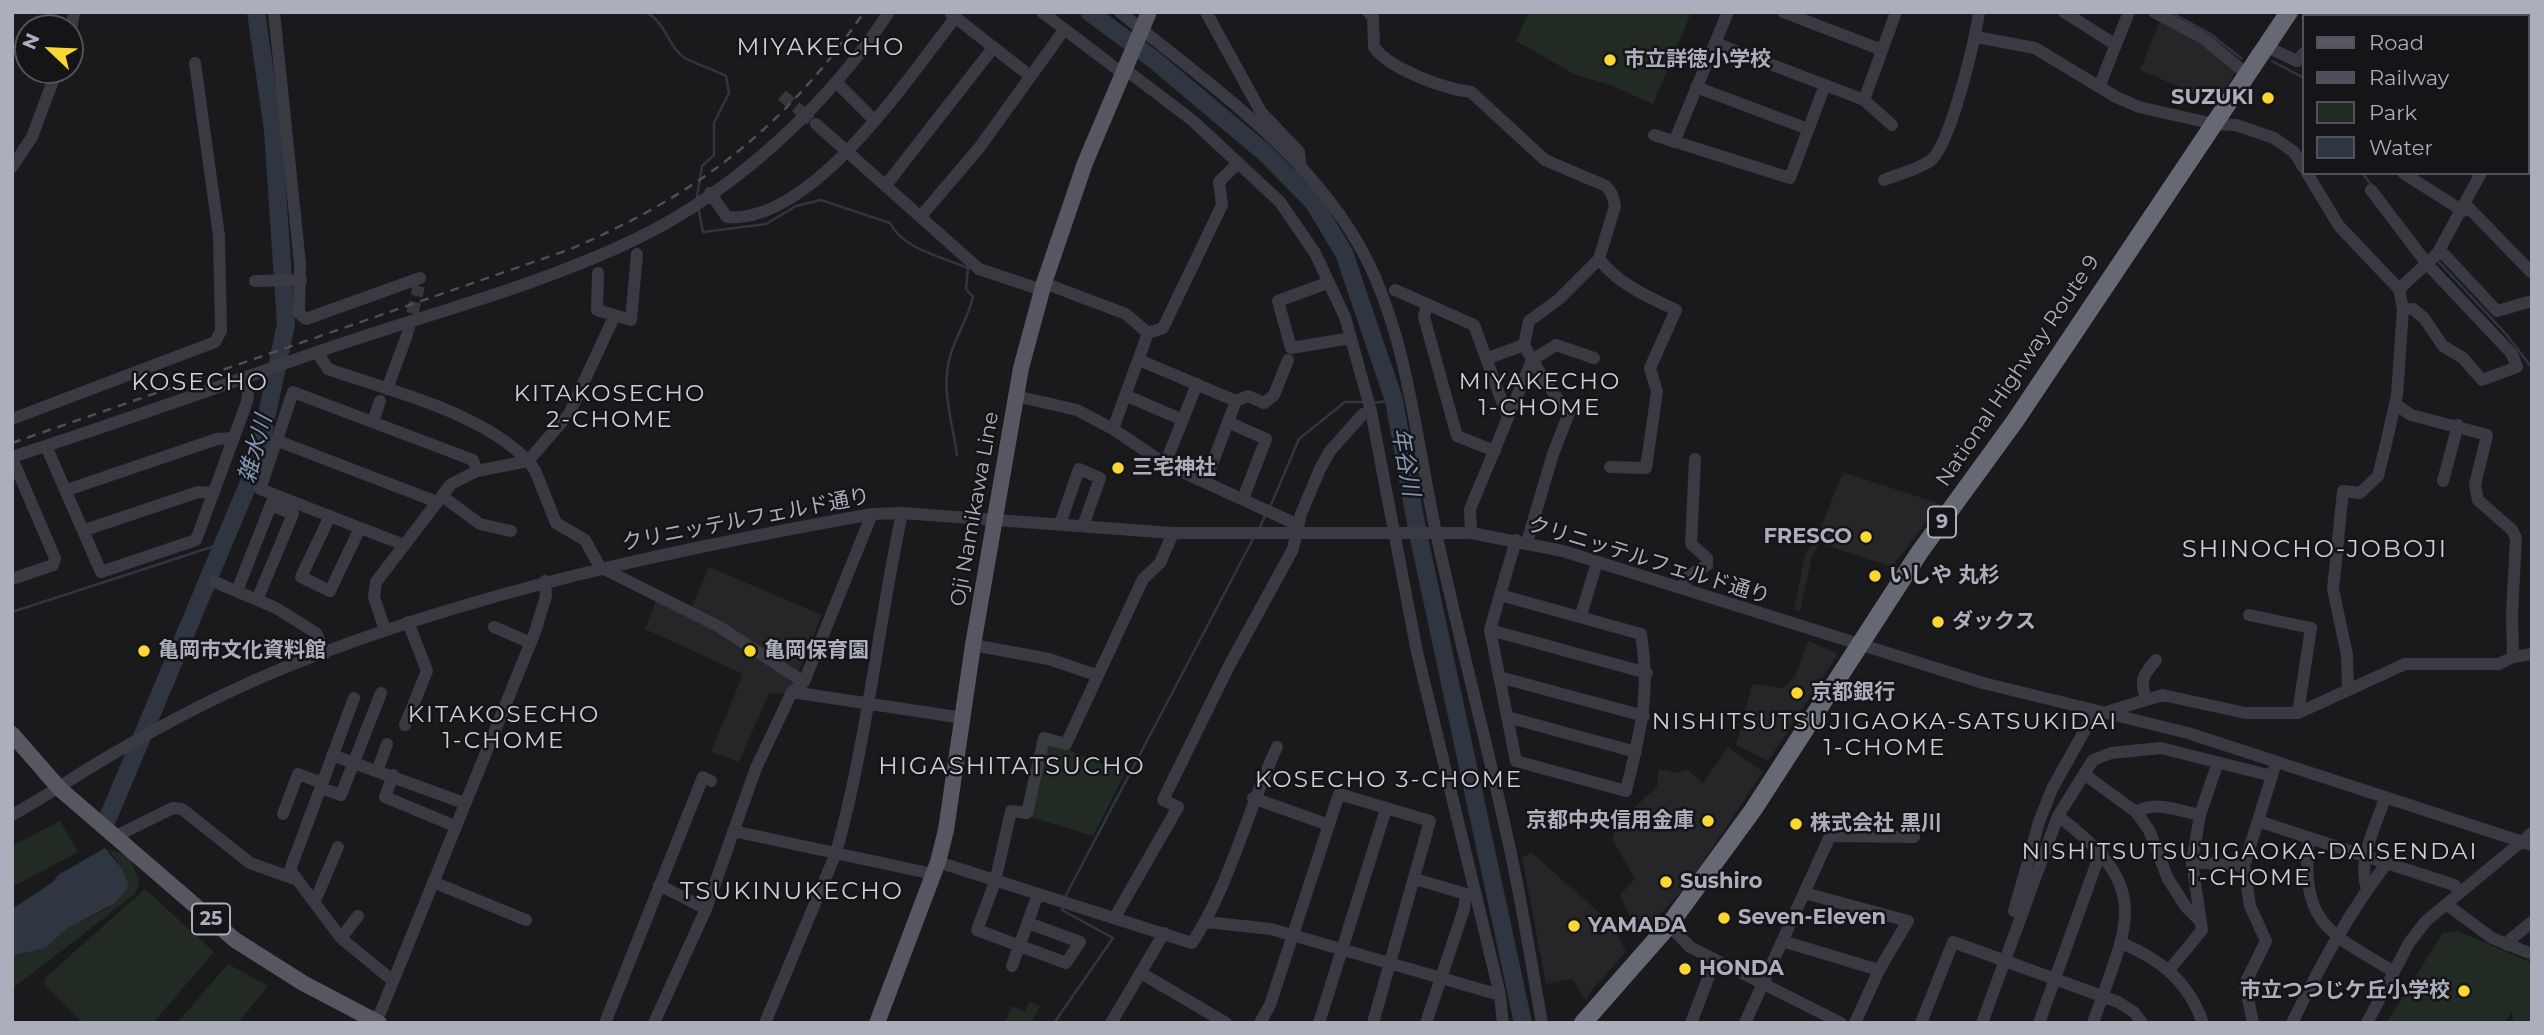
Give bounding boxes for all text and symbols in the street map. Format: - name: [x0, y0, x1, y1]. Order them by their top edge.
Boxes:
- north arrow: [14, 14, 84, 84]
- legend: [2302, 14, 2530, 175]
- text: N: [17, 30, 45, 53]
- text: Road: [2369, 30, 2424, 55]
- district label: MIYAKECHO: [738, 34, 904, 62]
- place label: 市立詳徳小学校: [1624, 47, 1771, 73]
- marker: 市立詳徳小学校: [1602, 52, 1618, 68]
- text: Railway: [2369, 65, 2449, 90]
- place label: SUZUKI: [2171, 85, 2254, 111]
- marker: SUZUKI: [2260, 90, 2276, 106]
- text: Park: [2369, 100, 2417, 125]
- text: Water: [2369, 135, 2433, 160]
- street label: National Highway Route 9: [1931, 250, 2105, 492]
- district label: MIYAKECHO 1-CHOME: [1460, 368, 1620, 422]
- district label: KOSECHO: [132, 369, 268, 397]
- district label: KITAKOSECHO 2-CHOME: [515, 380, 705, 434]
- street label: Oji Namikawa Line: [945, 410, 1005, 608]
- water label: 雑水川: [234, 412, 278, 486]
- water label: 年谷川: [1385, 426, 1425, 498]
- place label: 三宅神社: [1132, 455, 1216, 481]
- marker: 三宅神社: [1110, 460, 1126, 476]
- street label: クリニッテルフェルド通り: [620, 484, 872, 556]
- road number: 9: [1928, 506, 1956, 538]
- street label: クリニッテルフェルド通り: [1525, 512, 1773, 610]
- place label: FRESCO: [1763, 524, 1852, 550]
- marker: FRESCO: [1858, 529, 1874, 545]
- district label: SHINOCHO-JOBOJI: [2184, 536, 2446, 564]
- place label: いしや 丸杉: [1889, 563, 2000, 589]
- marker: いしや 丸杉: [1867, 568, 1883, 584]
- place label: ダックス: [1952, 609, 2036, 635]
- marker: ダックス: [1930, 614, 1946, 630]
- place label: 亀岡市文化資料館: [158, 638, 326, 664]
- place label: 亀岡保育園: [764, 638, 869, 664]
- marker: 亀岡市文化資料館: [136, 643, 152, 659]
- marker: 亀岡保育園: [742, 643, 758, 659]
- place label: 京都銀行: [1811, 680, 1895, 706]
- marker: 京都銀行: [1789, 685, 1805, 701]
- district label: KITAKOSECHO 1-CHOME: [409, 701, 599, 755]
- district label: NISHITSUTSUJIGAOKA-SATSUKIDAI 1-CHOME: [1655, 708, 2115, 762]
- district label: HIGASHITATSUCHO: [880, 753, 1144, 781]
- district label: KOSECHO 3-CHOME: [1257, 766, 1521, 794]
- place label: 京都中央信用金庫: [1526, 808, 1694, 834]
- place label: 株式会社 黒川: [1810, 811, 1942, 837]
- marker: 京都中央信用金庫: [1700, 813, 1716, 829]
- marker: 株式会社 黒川: [1788, 816, 1804, 832]
- district label: NISHITSUTSUJIGAOKA-DAISENDAI 1-CHOME: [2025, 838, 2475, 892]
- place label: Sushiro: [1680, 869, 1762, 895]
- marker: Sushiro: [1658, 874, 1674, 890]
- district label: TSUKINUKECHO: [682, 878, 902, 906]
- road number: 25: [192, 903, 230, 934]
- place label: Seven-Eleven: [1738, 905, 1886, 931]
- marker: Seven-Eleven: [1716, 910, 1732, 926]
- place label: YAMADA: [1588, 913, 1687, 939]
- marker: YAMADA: [1566, 918, 1582, 934]
- place label: HONDA: [1699, 956, 1784, 982]
- marker: HONDA: [1677, 961, 1693, 977]
- place label: 市立つつじケ丘小学校: [2240, 978, 2450, 1004]
- marker: 市立つつじケ丘小学校: [2456, 983, 2472, 999]

